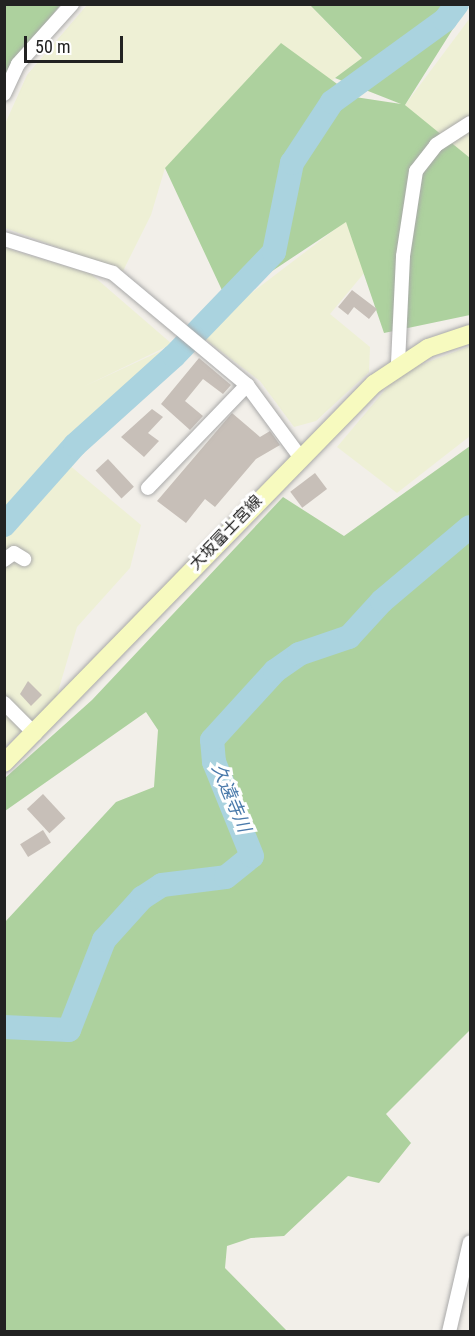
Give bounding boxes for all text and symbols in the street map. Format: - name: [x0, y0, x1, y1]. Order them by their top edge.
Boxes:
- scale bar: [27, 24, 126, 62]
- text: 50 m: [35, 36, 70, 57]
- street label: 大坂富士宮線: [186, 492, 266, 574]
- water label: 久遠寺川: [207, 761, 255, 835]

